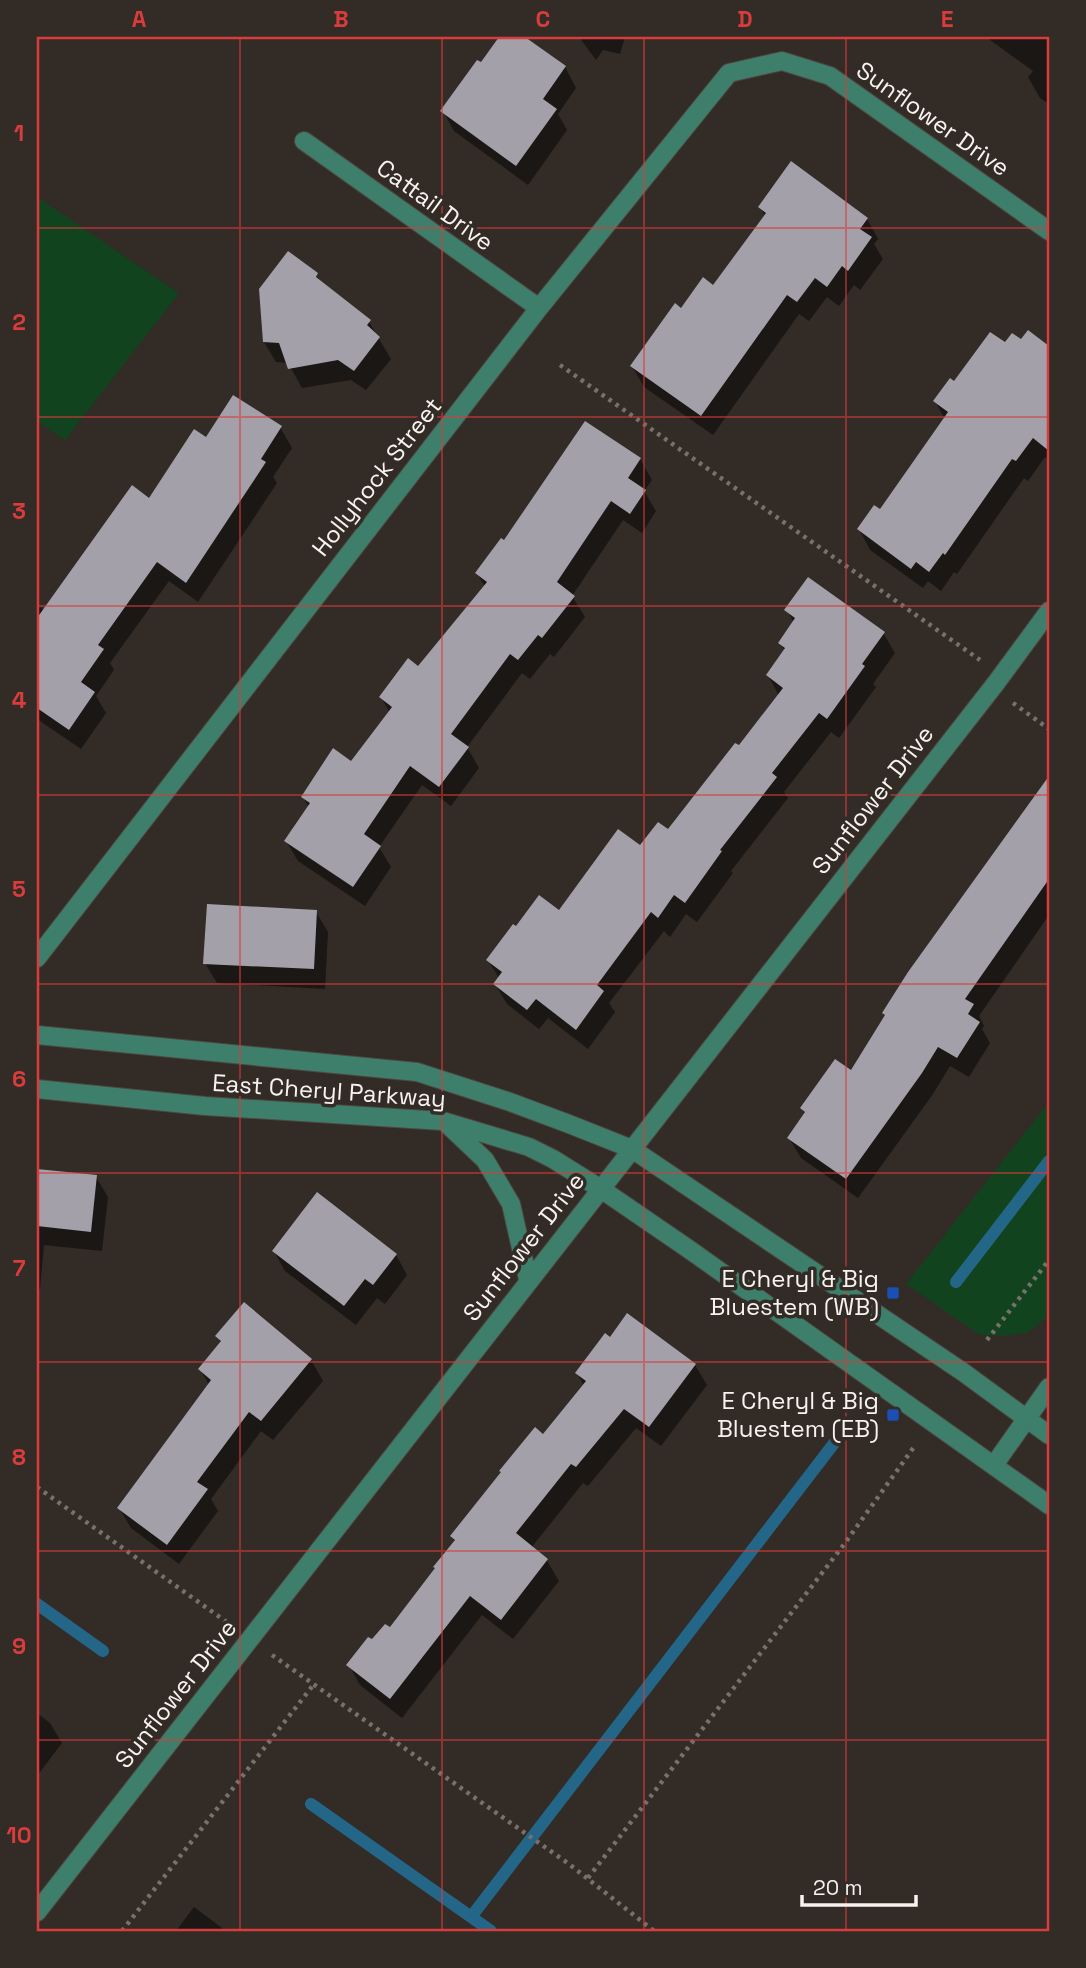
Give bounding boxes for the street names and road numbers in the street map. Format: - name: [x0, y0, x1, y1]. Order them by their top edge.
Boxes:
- street label: Sunflower Drive: [851, 54, 1016, 183]
- street label: Cattail Drive: [371, 152, 500, 257]
- street label: Hollyhock Street: [305, 391, 448, 562]
- street label: Sunflower Drive: [805, 719, 940, 880]
- street label: East Cheryl Parkway: [211, 1067, 447, 1114]
- street label: Sunflower Drive: [456, 1166, 591, 1327]
- street label: Sunflower Drive: [108, 1613, 243, 1774]

